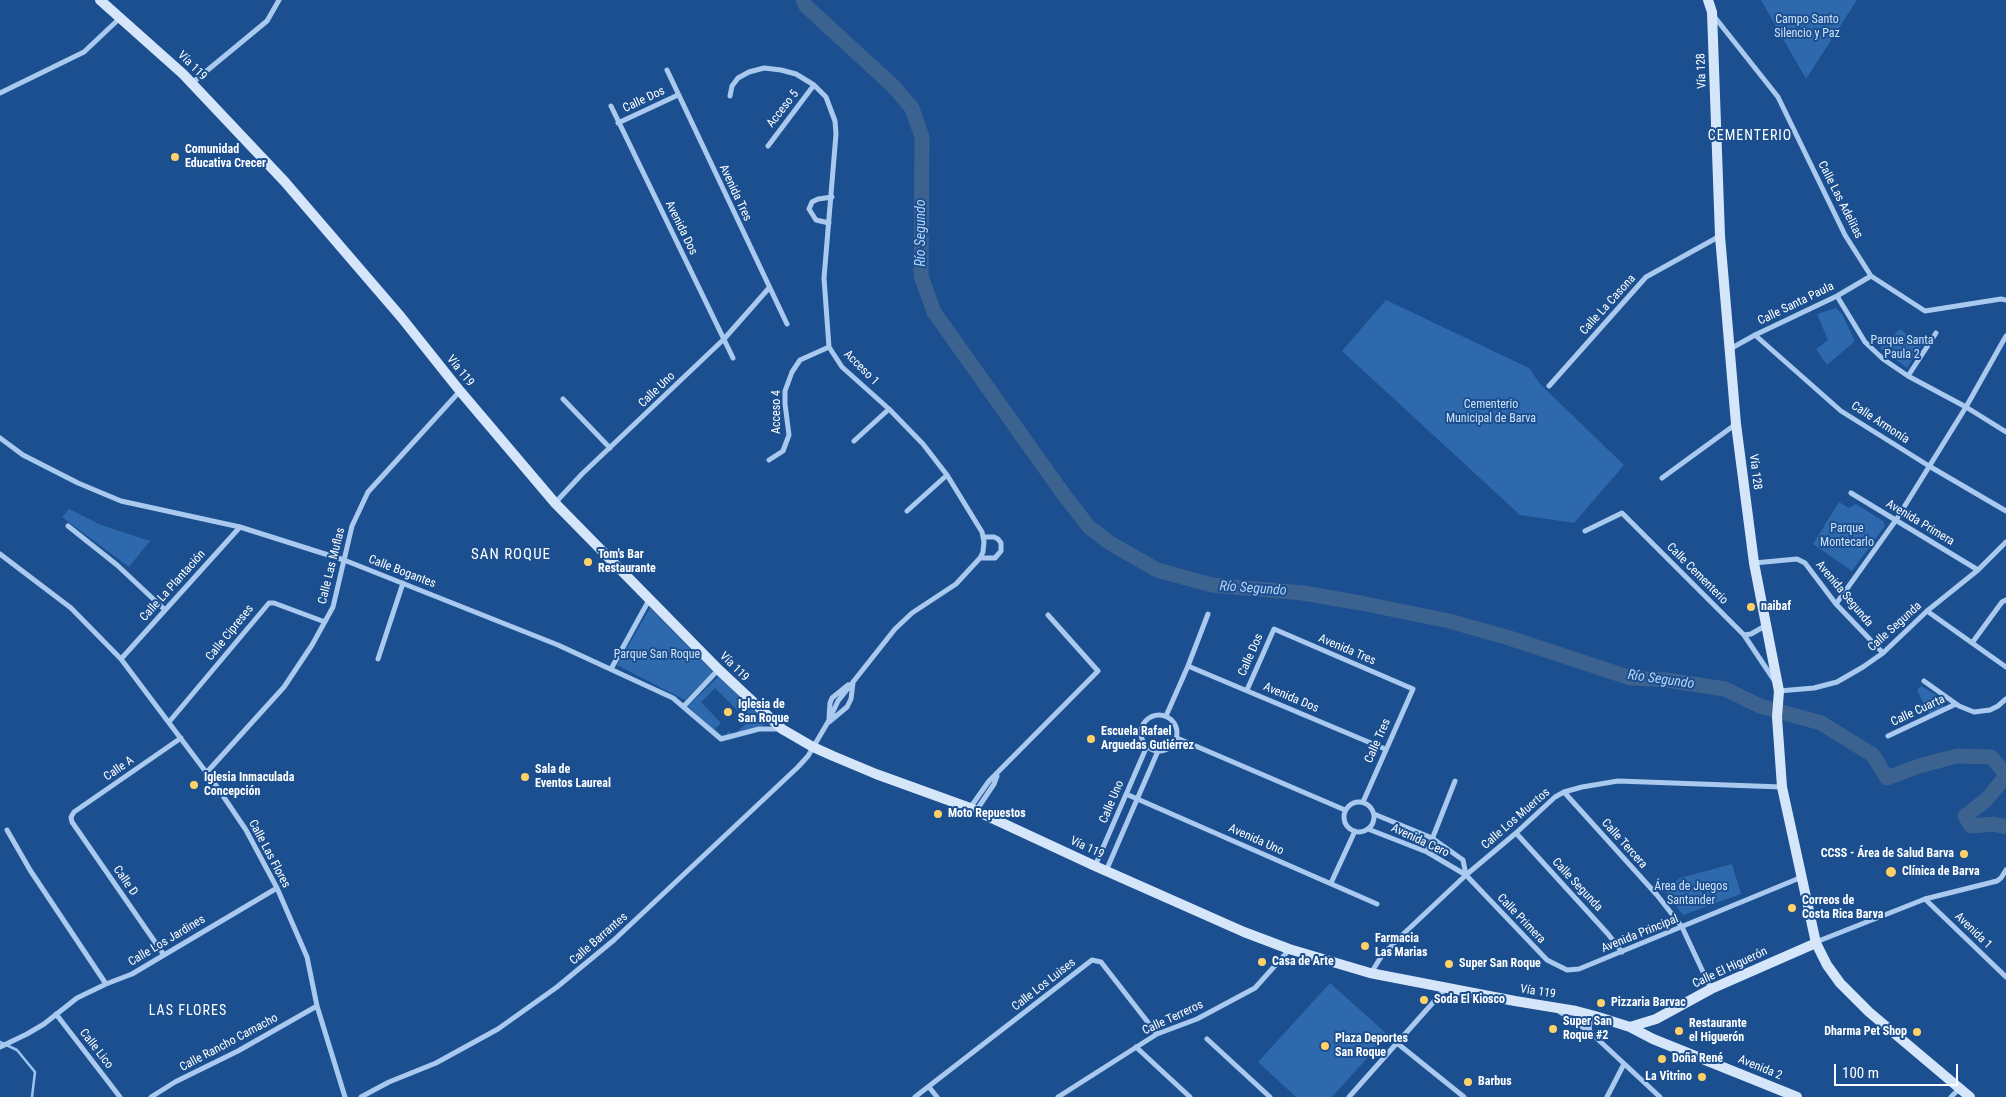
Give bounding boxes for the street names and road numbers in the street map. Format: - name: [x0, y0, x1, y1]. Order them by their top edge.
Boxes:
- street label: Vía 119: [174, 48, 210, 84]
- street label: Vía 128: [1694, 53, 1710, 89]
- street label: Calle Dos: [621, 84, 667, 116]
- street label: Acceso 5: [764, 87, 802, 131]
- street label: Calle Las Adelitas: [1814, 159, 1866, 241]
- street label: Avenida Tres: [716, 162, 754, 224]
- street label: Avenida Dos: [662, 198, 700, 258]
- street label: Calle La Casona: [1577, 272, 1639, 338]
- street label: Calle Santa Paula: [1756, 279, 1836, 329]
- street label: Acceso 1: [840, 347, 882, 389]
- street label: Vía 119: [443, 353, 477, 389]
- street label: Calle Uno: [636, 369, 678, 411]
- street label: Acceso 4: [770, 390, 784, 434]
- street label: Calle Armonía: [1848, 399, 1912, 447]
- street label: Vía 128: [1746, 453, 1764, 491]
- street label: Avenida Primera: [1883, 497, 1957, 549]
- street label: Calle Las Muflas: [316, 526, 348, 606]
- street label: Calle Cementerio: [1663, 540, 1731, 608]
- street label: Calle La Plantación: [137, 547, 209, 625]
- street label: Calle Bogantes: [366, 553, 438, 591]
- street label: Avenida Segunda: [1812, 558, 1876, 630]
- street label: Calle Segunda: [1865, 599, 1925, 655]
- street label: Calle Cipreses: [203, 602, 257, 664]
- street label: Avenida Tres: [1316, 631, 1378, 669]
- street label: Calle Dos: [1235, 632, 1267, 678]
- street label: Vía 119: [716, 649, 752, 685]
- street label: Avenida Dos: [1261, 680, 1321, 716]
- street label: Calle Cuarta: [1889, 692, 1947, 730]
- street label: Calle Tres: [1362, 717, 1394, 765]
- street label: Calle A: [101, 754, 137, 784]
- street label: Calle Uno: [1097, 778, 1127, 826]
- street label: Calle Los Muertos: [1479, 785, 1553, 853]
- street label: Calle Tercera: [1598, 816, 1650, 872]
- street label: Calle Las Flores: [245, 817, 293, 891]
- street label: Avenida Uno: [1226, 821, 1286, 859]
- street label: Avenida Cero: [1389, 821, 1451, 861]
- street label: Vía 119: [1068, 834, 1106, 862]
- street label: Calle Segunda: [1549, 855, 1605, 915]
- street label: Calle D: [110, 863, 140, 899]
- street label: Calle Primera: [1494, 891, 1548, 947]
- street label: Calle Barrantes: [567, 910, 631, 968]
- street label: Avenida 1: [1951, 910, 1995, 952]
- street label: Calle Los Jardines: [126, 912, 208, 970]
- street label: Avenida Principal: [1599, 912, 1681, 956]
- street label: Calle El Higuerón: [1690, 944, 1770, 992]
- street label: Calle Los Luises: [1009, 956, 1079, 1014]
- street label: Vía 119: [1519, 982, 1557, 1002]
- street label: Calle Terreros: [1140, 998, 1206, 1038]
- street label: Calle Rancho Camacho: [177, 1011, 281, 1075]
- street label: Calle Lico: [76, 1026, 116, 1072]
- street label: Avenida 2: [1736, 1053, 1784, 1083]

